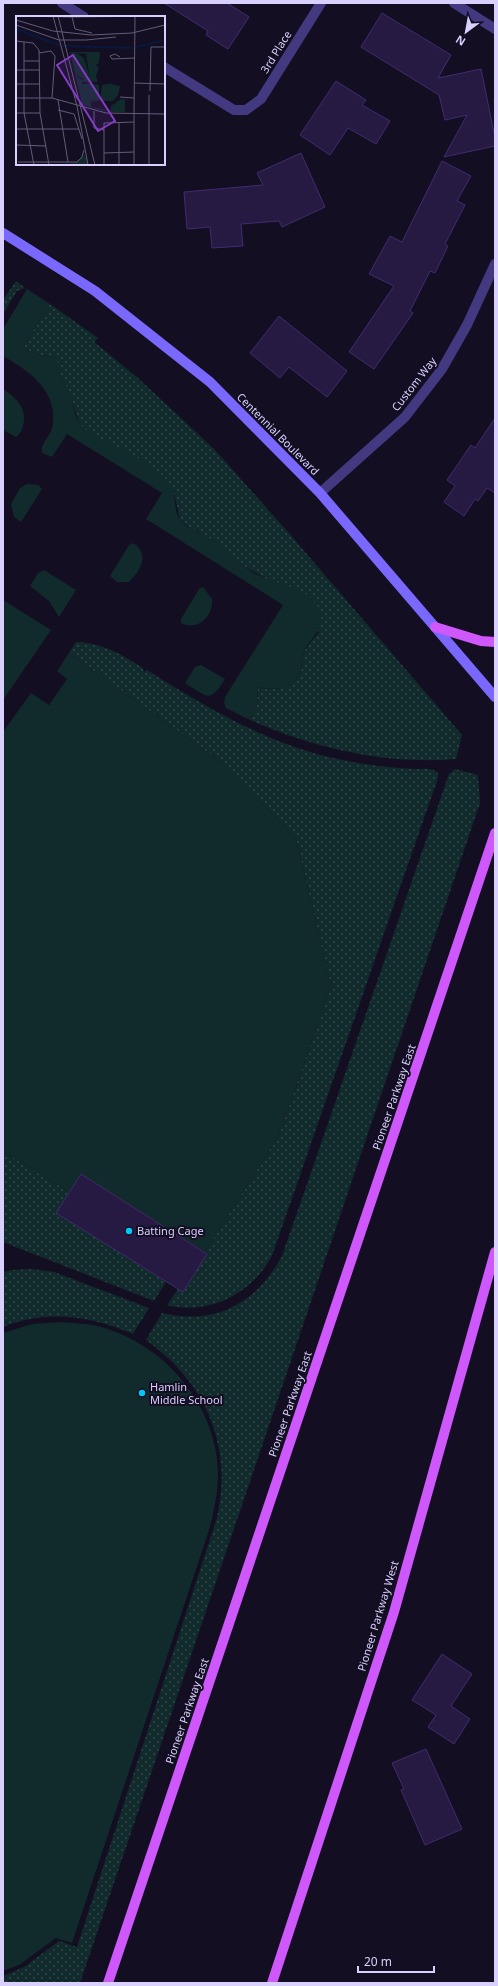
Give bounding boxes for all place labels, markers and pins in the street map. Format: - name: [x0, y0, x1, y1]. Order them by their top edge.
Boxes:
- place label: Batting Cage: [137, 1223, 204, 1238]
- marker: Batting Cage: [124, 1226, 134, 1236]
- place label: Hamlin Middle School: [150, 1379, 223, 1407]
- marker: Hamlin Middle School: [137, 1388, 147, 1398]

